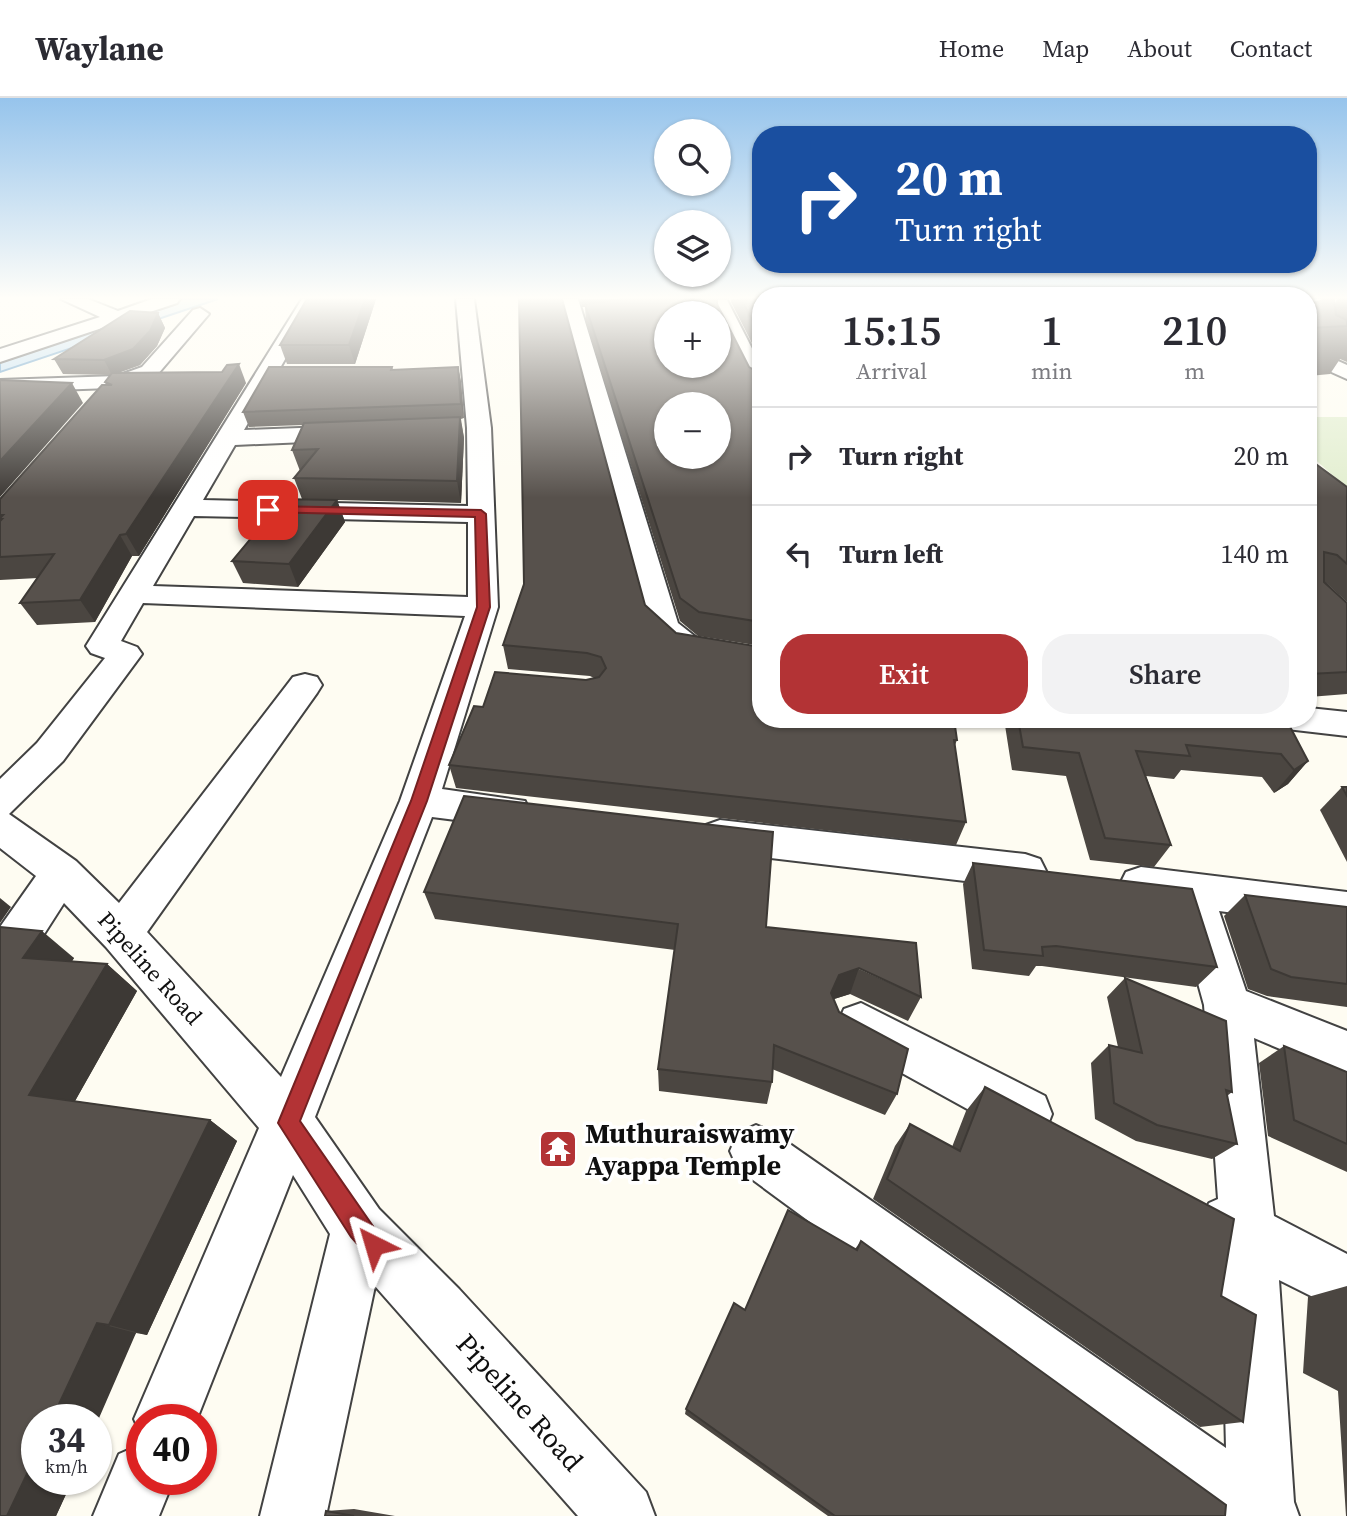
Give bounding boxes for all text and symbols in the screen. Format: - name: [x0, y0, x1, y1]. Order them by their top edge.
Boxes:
- text: Waylane: [35, 26, 164, 71]
- text: Home: [939, 32, 1004, 65]
- text: Map: [1042, 32, 1089, 65]
- text: About: [1127, 32, 1192, 65]
- text: Contact: [1230, 32, 1312, 65]
- map controls: [654, 119, 731, 469]
- button: search: [654, 119, 731, 196]
- text: 20 m: [895, 144, 1003, 211]
- icon: right: [780, 154, 871, 245]
- text: Turn right: [895, 208, 1041, 252]
- button: layers: [654, 210, 731, 287]
- button: +: [654, 301, 731, 378]
- text: 15:15: [841, 301, 941, 359]
- text: 1: [1041, 301, 1063, 359]
- text: 210: [1162, 301, 1227, 359]
- text: Arrival: [856, 355, 927, 387]
- text: min: [1031, 355, 1072, 387]
- text: m: [1184, 355, 1205, 387]
- button: −: [654, 392, 731, 469]
- icon: right: [780, 437, 818, 475]
- text: Turn right: [839, 438, 963, 474]
- text: 20 m: [1234, 438, 1289, 474]
- pin: [238, 480, 298, 540]
- icon: arrive: [249, 491, 287, 529]
- icon: left: [780, 535, 818, 573]
- text: Turn left: [839, 536, 943, 572]
- text: 140 m: [1221, 536, 1289, 572]
- button: Exit: [780, 634, 1028, 714]
- button: Share: [1042, 634, 1289, 714]
- street label: Pipeline Road: [91, 904, 209, 1032]
- place label: Muthuraiswamy Ayappa Temple: [585, 1114, 795, 1184]
- temple icon: Muthuraiswamy Ayappa Temple: [537, 1128, 579, 1170]
- position arrow: [337, 1208, 411, 1282]
- street label: Pipeline Road: [448, 1325, 592, 1479]
- speed limit sign: 40: [126, 1404, 217, 1495]
- text: 34: [48, 1416, 85, 1464]
- text: km/h: [45, 1454, 88, 1479]

